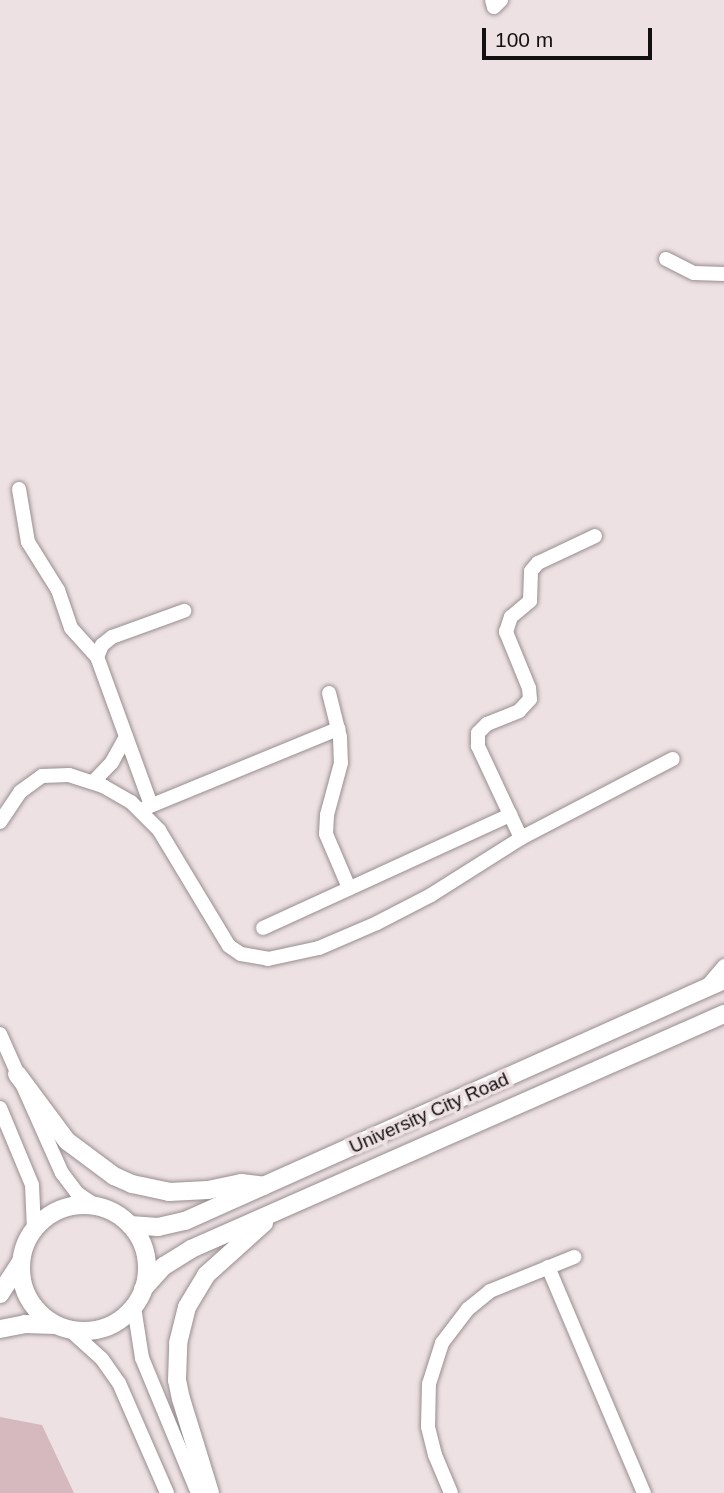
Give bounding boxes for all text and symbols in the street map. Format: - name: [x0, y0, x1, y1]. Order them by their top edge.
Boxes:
- scale bar: [486, 14, 656, 58]
- text: 100 m: [495, 28, 553, 51]
- street label: University City Road: [346, 1068, 512, 1158]

